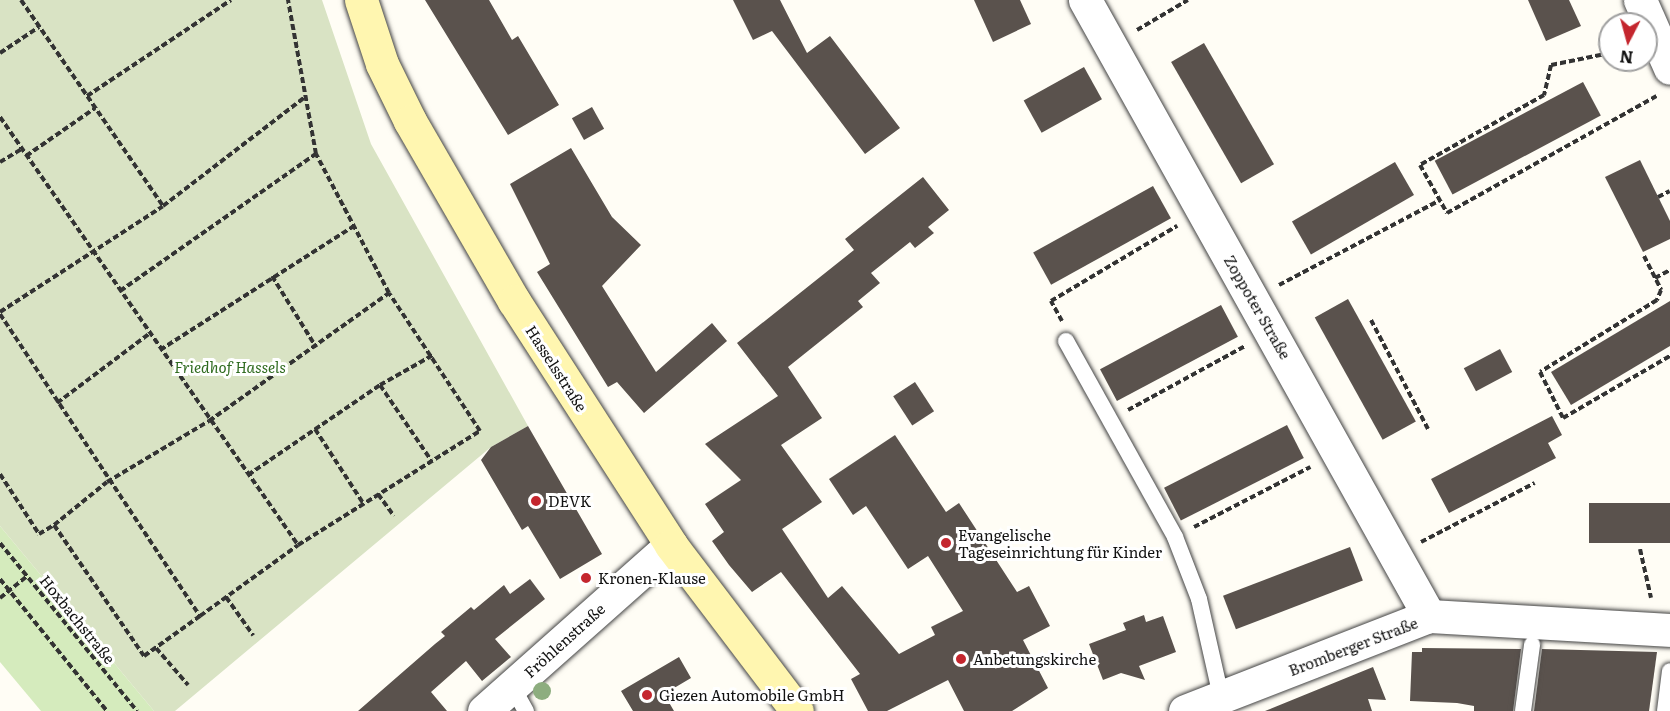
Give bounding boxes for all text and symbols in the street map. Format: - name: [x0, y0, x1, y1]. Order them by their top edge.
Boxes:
- north arrow: [1598, 12, 1658, 72]
- text: N: [1618, 45, 1634, 71]
- street label: Zoppoter Straße: [1221, 252, 1295, 362]
- street label: Hasselsstraße: [523, 322, 591, 414]
- park label: Friedhof Hassels: [174, 358, 286, 376]
- place label: DEVK: [548, 492, 591, 510]
- marker: DEVK: [529, 494, 543, 508]
- place label: Evangelische Tageseinrichtung für Kinder: [958, 525, 1162, 560]
- marker: Evangelische Tageseinrichtung für Kinder: [939, 536, 953, 550]
- place label: Kronen-Klause: [598, 569, 706, 587]
- street label: Hoxbachstraße: [37, 571, 119, 667]
- marker: Kronen-Klause: [579, 571, 593, 585]
- street label: Fröhlenstraße: [520, 599, 608, 681]
- street label: Bromberger Straße: [1286, 613, 1420, 679]
- place label: Anbetungskirche: [973, 650, 1096, 668]
- marker: Anbetungskirche: [954, 652, 968, 666]
- place label: Giezen Automobile GmbH: [659, 686, 845, 704]
- marker: Giezen Automobile GmbH: [640, 688, 654, 702]

